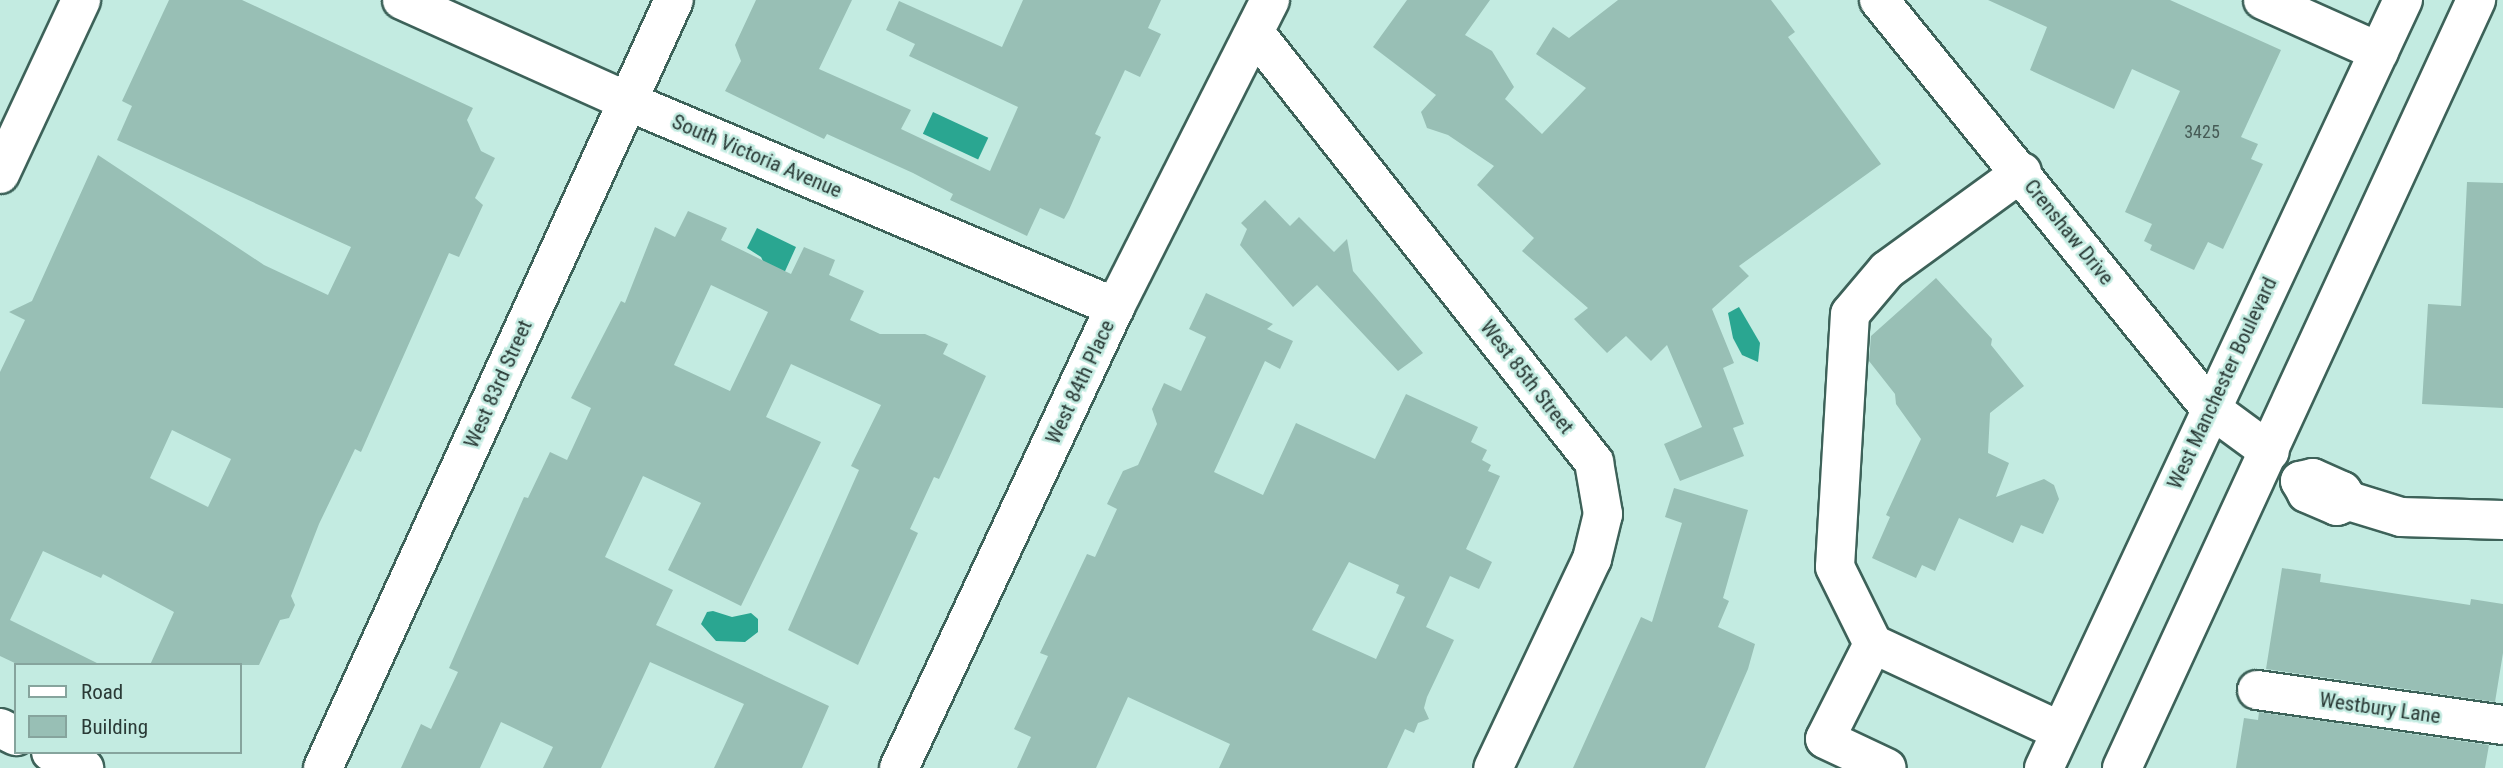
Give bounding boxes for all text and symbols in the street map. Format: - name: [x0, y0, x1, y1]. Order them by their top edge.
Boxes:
- street label: South Victoria Avenue: [668, 109, 846, 203]
- house number: 3425: [2184, 121, 2220, 143]
- street label: Crenshaw Drive: [2019, 174, 2119, 290]
- street label: West Manchester Boulevard: [2162, 273, 2282, 493]
- street label: West 85th Street: [1475, 315, 1579, 439]
- street label: West 83rd Street: [459, 316, 537, 452]
- street label: West 84th Place: [1040, 316, 1120, 448]
- legend: [14, 663, 242, 754]
- text: Road: [81, 680, 123, 704]
- street label: Westbury Lane: [2318, 687, 2442, 729]
- text: Building: [81, 715, 148, 739]

